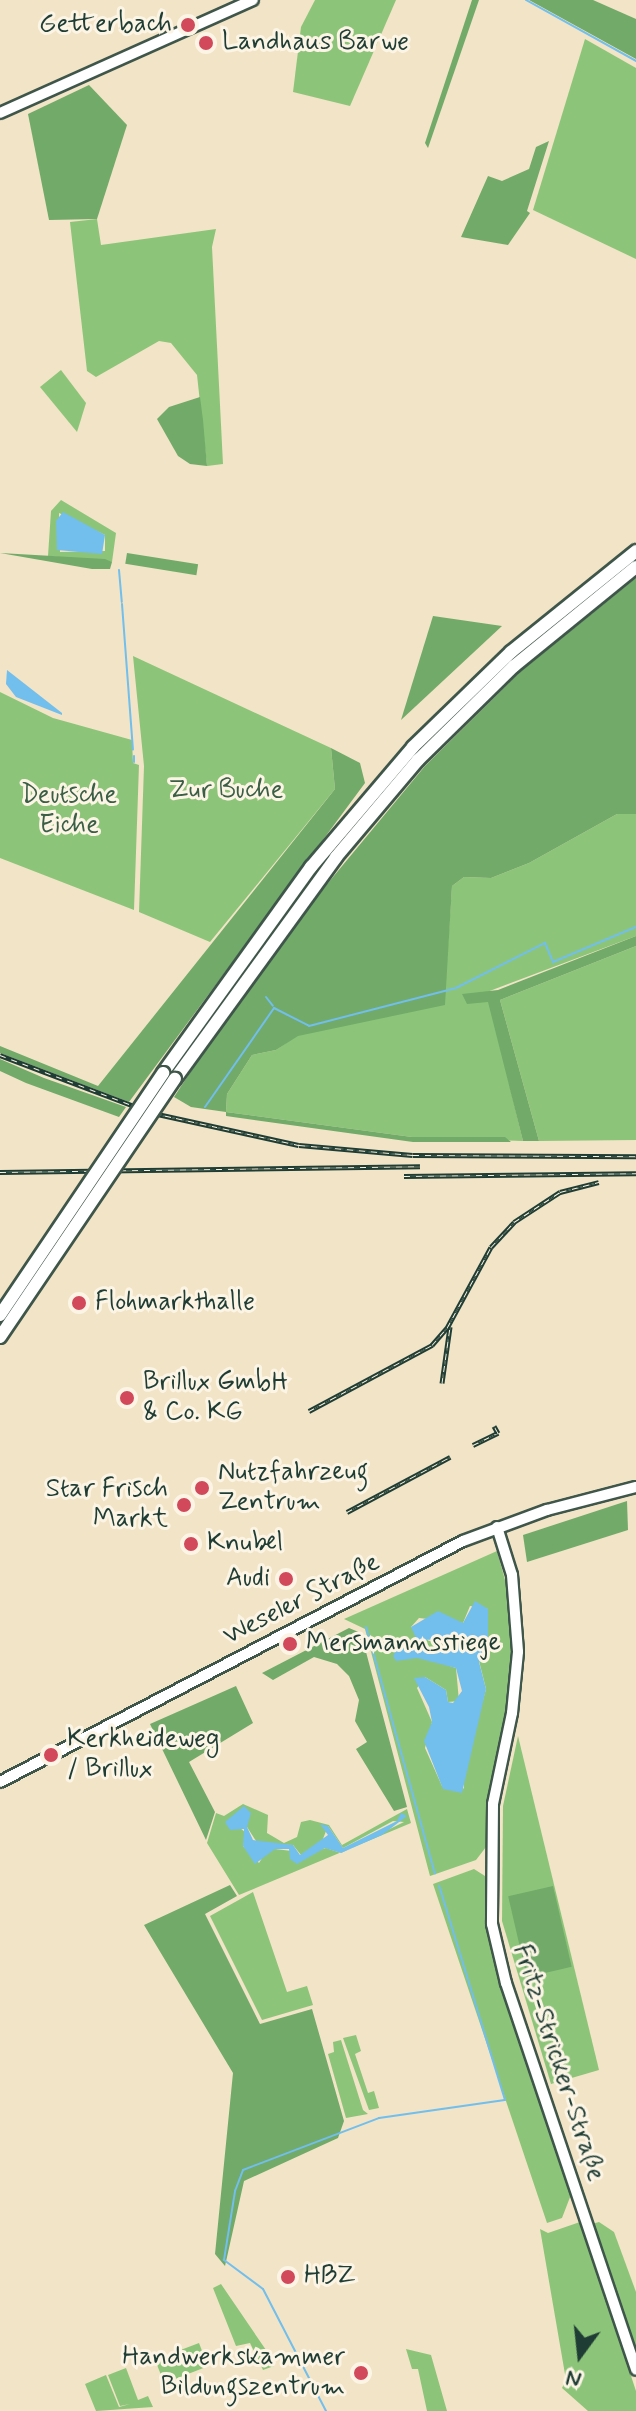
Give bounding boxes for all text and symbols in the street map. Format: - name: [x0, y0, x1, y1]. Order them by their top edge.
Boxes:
- place label: Getterbach: [39, 9, 172, 41]
- marker: Getterbach: [179, 16, 197, 34]
- place label: Landhaus Barwe: [222, 27, 411, 59]
- marker: Landhaus Barwe: [197, 34, 215, 52]
- park label: Zur Buche: [168, 775, 284, 807]
- park label: Deutsche Eiche: [21, 780, 117, 842]
- place label: Flohmarkthalle: [95, 1287, 255, 1319]
- marker: Flohmarkthalle: [70, 1294, 88, 1312]
- place label: Brillux GmbH & Co. KG: [143, 1367, 290, 1428]
- marker: Brillux GmbH & Co. KG: [118, 1389, 136, 1407]
- place label: Nutzfahrzeug Zentrum: [218, 1457, 368, 1518]
- place label: Star Frisch Markt: [46, 1474, 168, 1536]
- marker: Nutzfahrzeug Zentrum: [193, 1479, 211, 1497]
- marker: Star Frisch Markt: [175, 1496, 193, 1514]
- place label: Knubel: [207, 1528, 283, 1560]
- marker: Knubel: [182, 1535, 200, 1553]
- street label: Weseler Straße: [219, 1547, 385, 1653]
- place label: Audi: [226, 1563, 270, 1595]
- marker: Audi: [277, 1570, 295, 1588]
- place label: Mersmannsstiege: [306, 1628, 501, 1660]
- marker: Mersmannsstiege: [281, 1635, 299, 1653]
- place label: Kerkheideweg / Brillux: [67, 1724, 219, 1786]
- marker: Kerkheideweg / Brillux: [42, 1746, 60, 1764]
- street label: Fritz-Stricker-Straße: [505, 1941, 611, 2185]
- place label: HBZ: [304, 2261, 356, 2293]
- marker: HBZ: [279, 2268, 297, 2286]
- north arrow: [540, 2315, 620, 2395]
- place label: Handwerkskammer Bildungszentrum: [122, 2342, 345, 2404]
- text: N: [563, 2363, 584, 2394]
- marker: Handwerkskammer Bildungszentrum: [352, 2364, 370, 2382]

